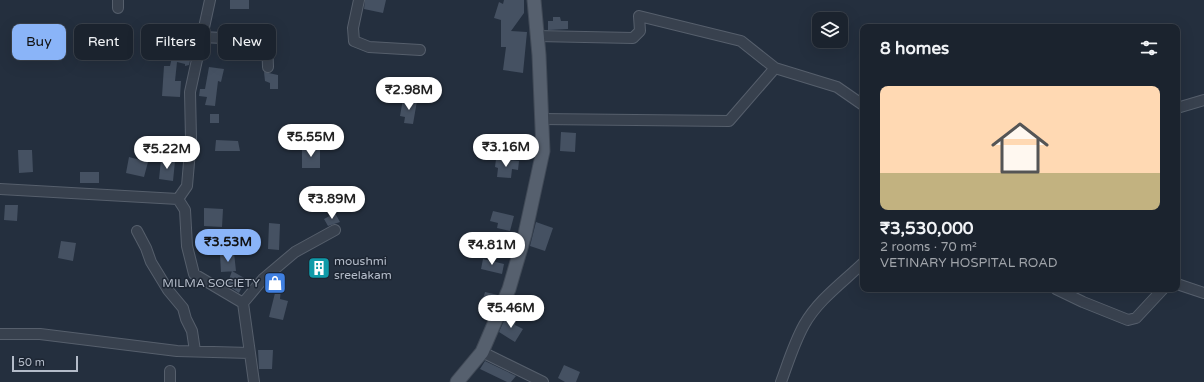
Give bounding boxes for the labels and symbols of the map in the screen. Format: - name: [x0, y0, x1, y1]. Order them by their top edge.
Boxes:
- pin: ₹2.98M: [376, 77, 442, 111]
- pin: ₹5.55M: [278, 124, 344, 158]
- pin: ₹3.16M: [473, 134, 539, 168]
- pin: ₹5.22M: [134, 136, 200, 170]
- pin: ₹3.89M: [299, 186, 365, 220]
- pin: ₹3.53M: [195, 229, 261, 263]
- pin: ₹4.81M: [459, 232, 525, 266]
- place label: moushmi sreelakam: [334, 254, 392, 282]
- building icon: moushmi sreelakam: [306, 255, 332, 281]
- shop icon: MILMA SOCIETY: [262, 270, 288, 296]
- place label: MILMA SOCIETY: [162, 276, 260, 290]
- pin: ₹5.46M: [478, 295, 544, 329]
- scale bar: [12, 354, 78, 373]

